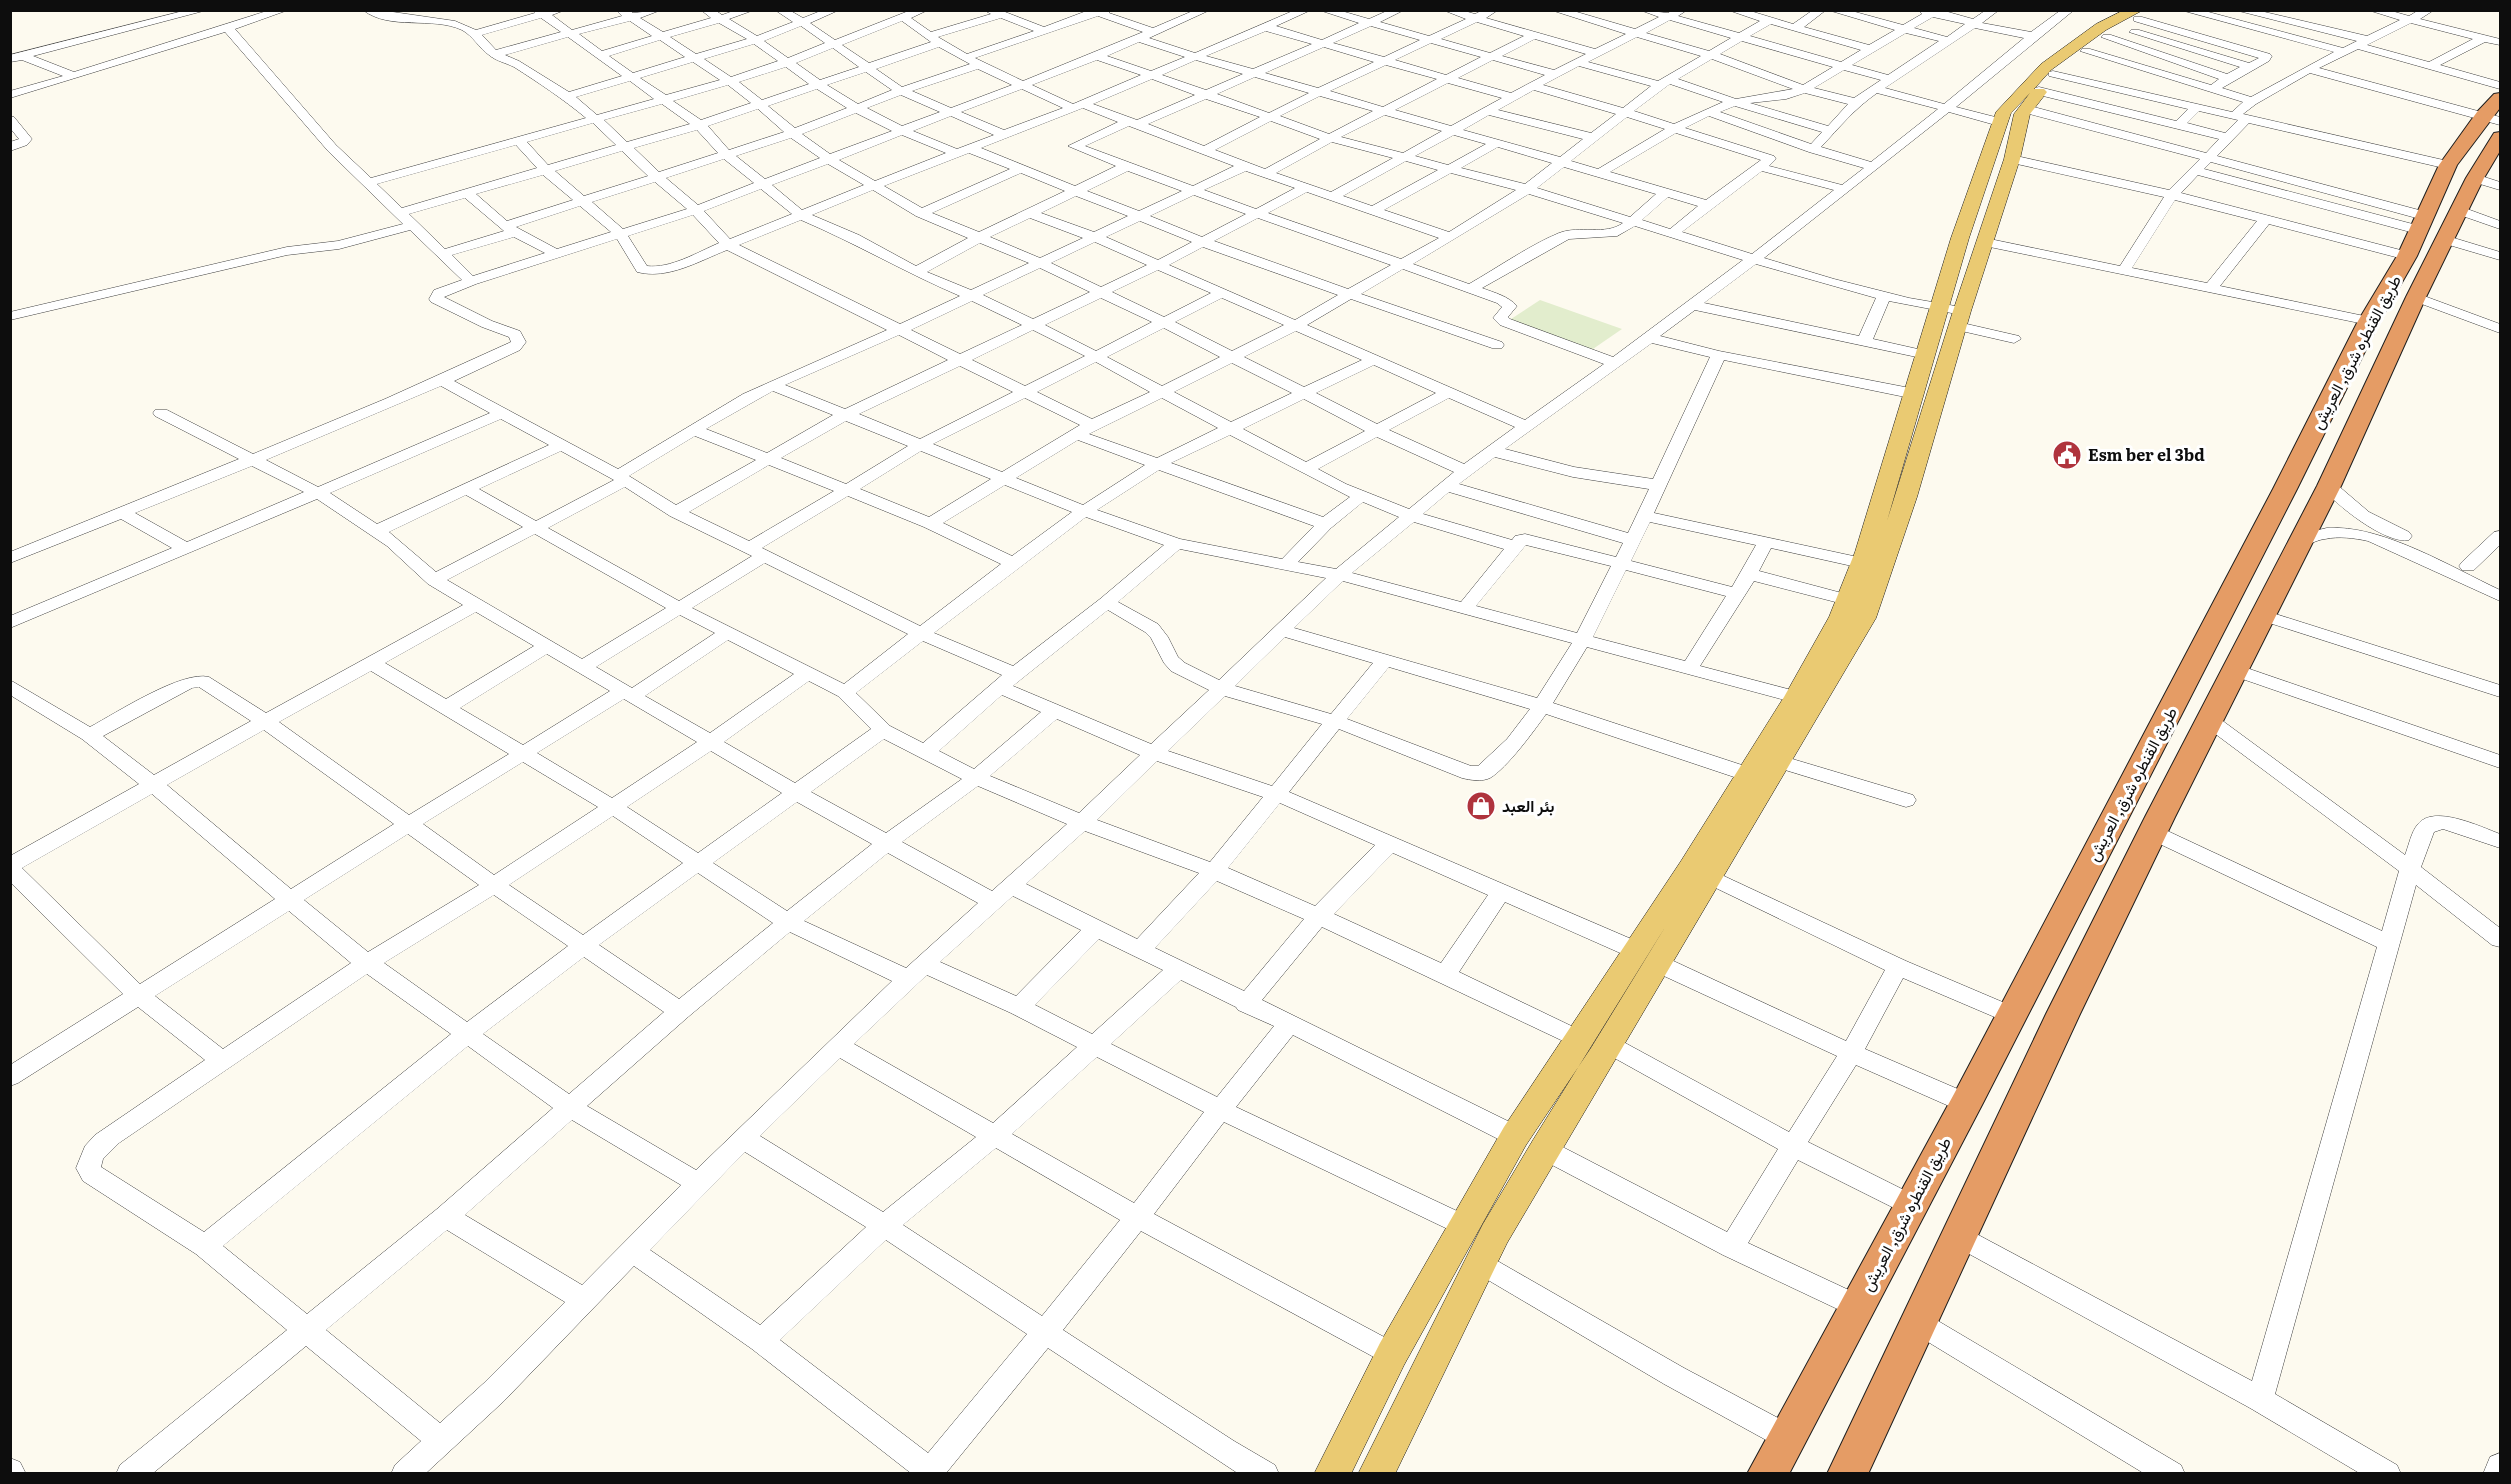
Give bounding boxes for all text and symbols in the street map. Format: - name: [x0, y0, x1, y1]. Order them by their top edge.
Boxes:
- street label: طريق القنطره شرق, العريش: [2304, 270, 2406, 433]
- public building icon: Esm ber el 3bd: [2051, 439, 2083, 471]
- place label: Esm ber el 3bd: [2088, 442, 2205, 466]
- street label: طريق القنطره شرق, العريش: [2080, 702, 2182, 865]
- shop icon: بئر العبد: [1465, 790, 1497, 822]
- place label: بئر العبد: [1502, 793, 1555, 817]
- street label: طريق القنطره شرق, العريش: [1854, 1132, 1956, 1295]

